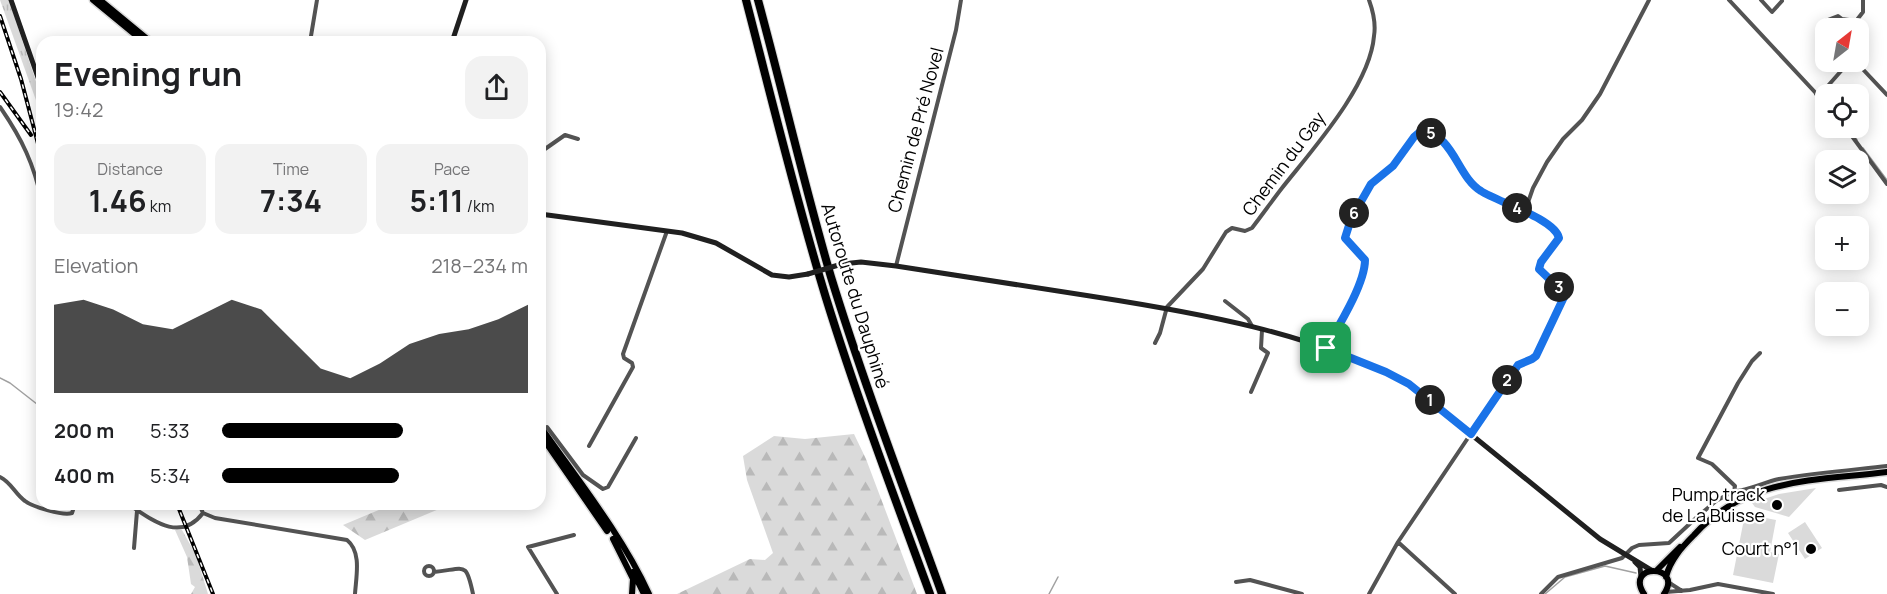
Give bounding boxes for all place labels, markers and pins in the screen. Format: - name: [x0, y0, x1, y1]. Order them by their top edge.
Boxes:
- pin: 5: [1416, 118, 1446, 148]
- pin: 4: [1502, 193, 1532, 223]
- pin: 6: [1339, 198, 1369, 228]
- pin: 3: [1544, 272, 1574, 302]
- pin: [1300, 322, 1351, 373]
- pin: 2: [1492, 365, 1522, 395]
- pin: 1: [1415, 385, 1445, 415]
- place label: Pump track de La Buisse: [1662, 482, 1766, 527]
- marker: Pump track de La Buisse: [1770, 498, 1784, 512]
- place label: Court n°1: [1722, 536, 1799, 560]
- marker: Court n°1: [1804, 542, 1818, 556]

